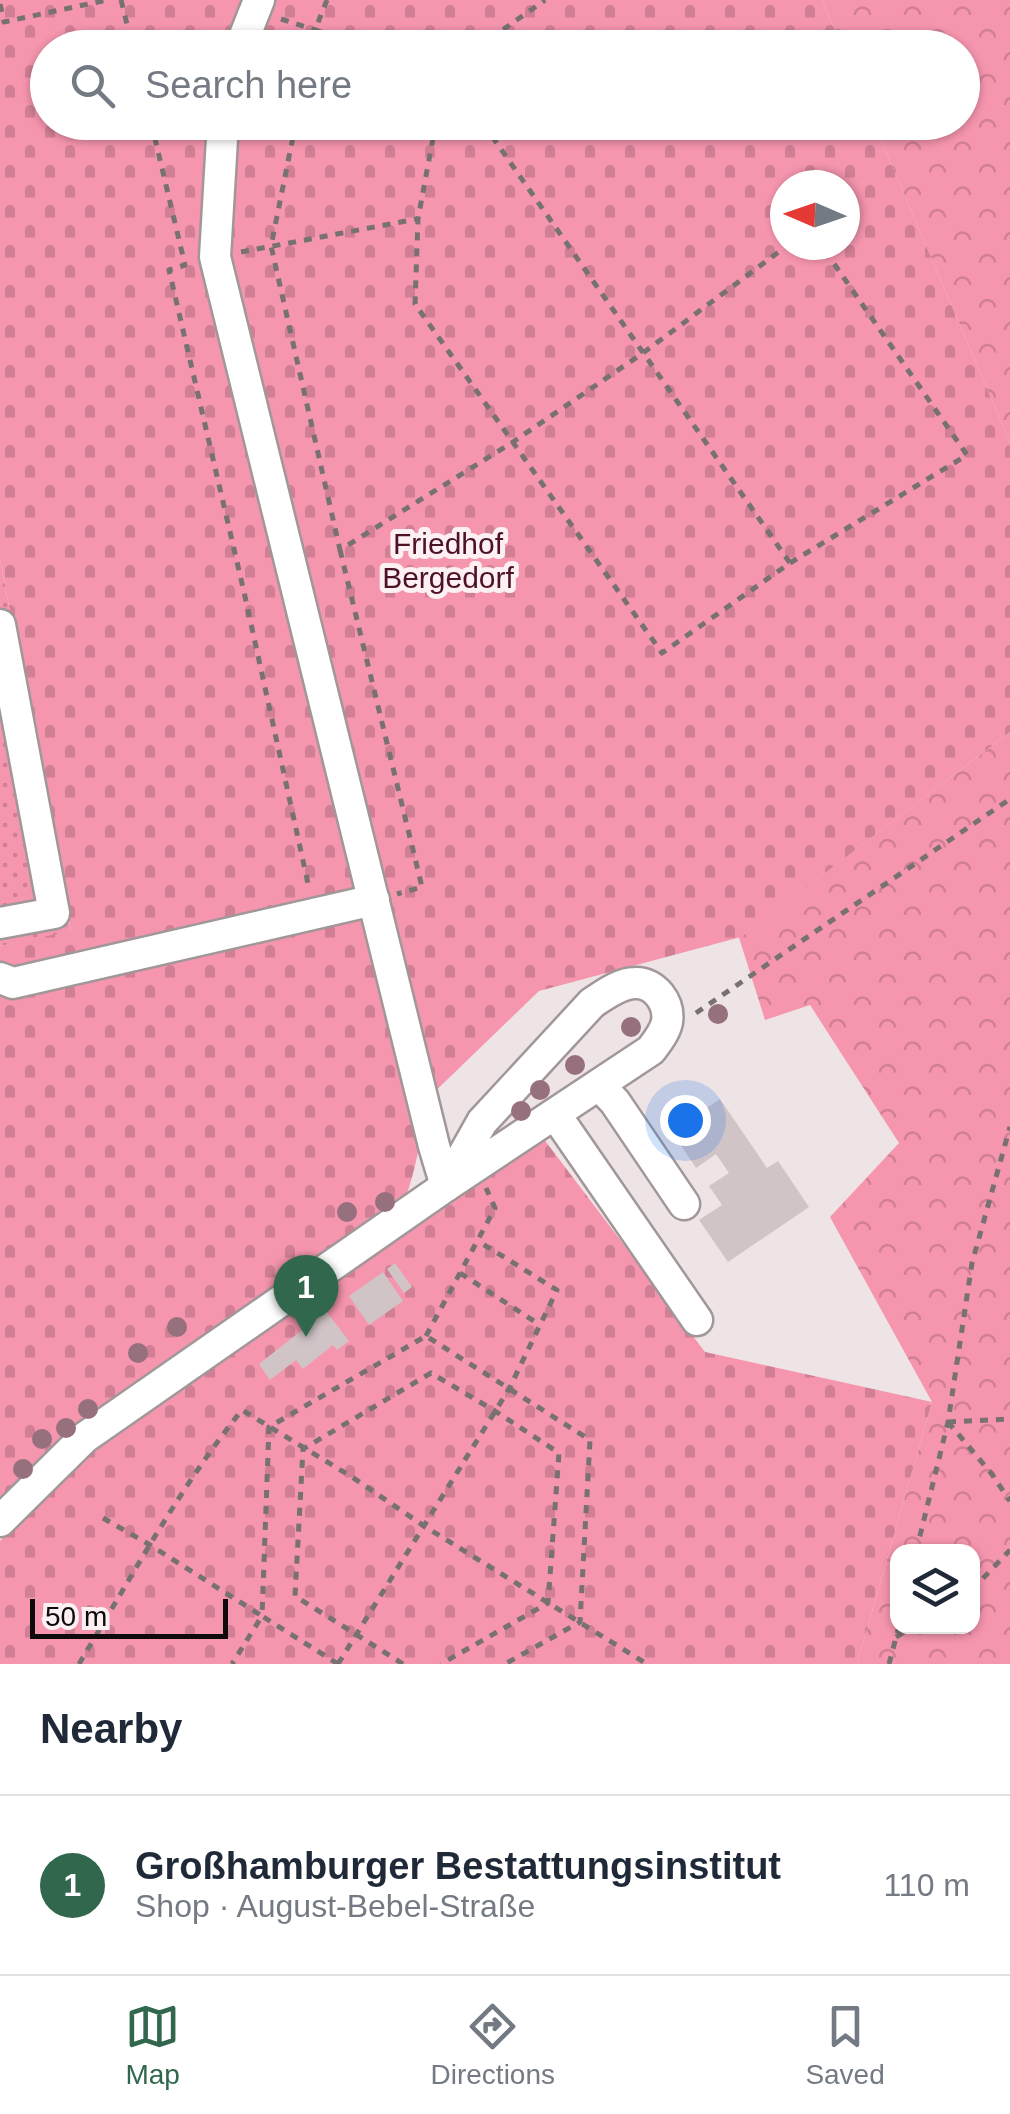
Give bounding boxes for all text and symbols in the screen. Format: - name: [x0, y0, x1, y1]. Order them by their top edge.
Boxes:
- search box: [30, 30, 980, 140]
- icon: search: [65, 58, 120, 113]
- text: Search here: [145, 64, 352, 106]
- north arrow: [770, 170, 860, 260]
- park label: Friedhof Bergedorf: [382, 527, 515, 594]
- your location: [660, 1095, 711, 1146]
- pin: 1: [274, 1254, 338, 1337]
- map controls: [890, 1544, 980, 1634]
- button: layers: [890, 1544, 980, 1634]
- scale bar: [30, 1594, 228, 1638]
- text: 50 m: [45, 1601, 107, 1632]
- text: Nearby: [40, 1705, 182, 1752]
- text: Großhamburger Bestattungsinstitut: [135, 1845, 781, 1887]
- text: 1: [64, 1867, 81, 1903]
- text: 110 m: [883, 1867, 970, 1903]
- text: Shop · August-Bebel-Straße: [135, 1888, 535, 1924]
- tab: Map: [125, 1999, 180, 2091]
- tab: Directions: [431, 1999, 555, 2091]
- tab: Saved: [805, 1999, 885, 2091]

